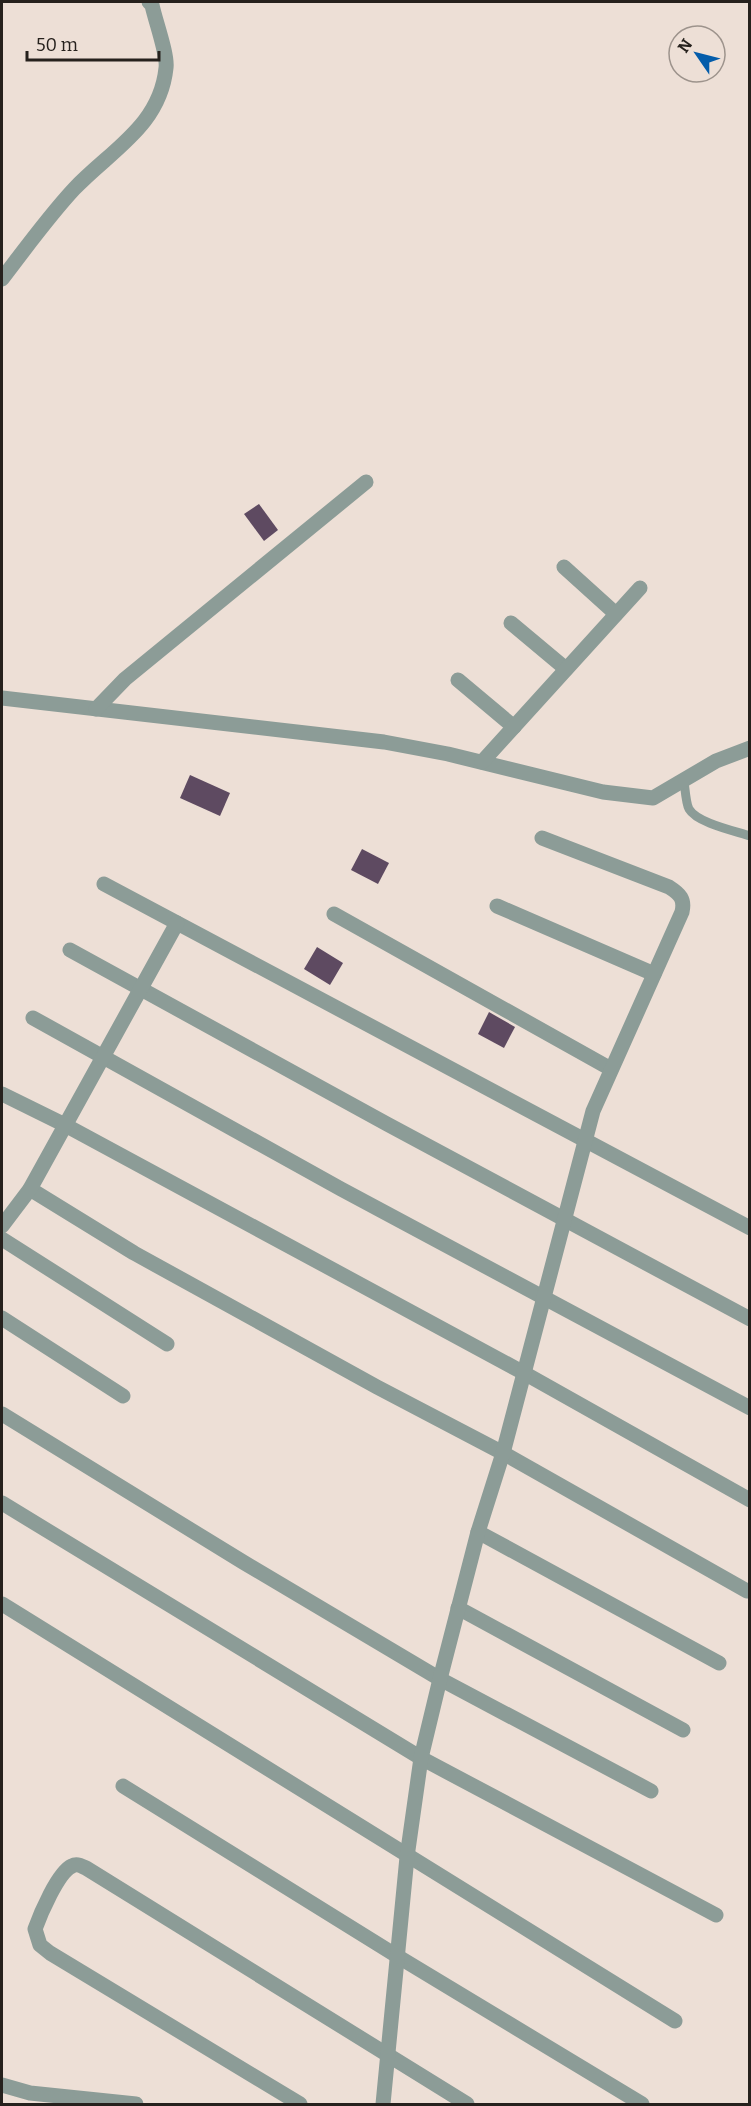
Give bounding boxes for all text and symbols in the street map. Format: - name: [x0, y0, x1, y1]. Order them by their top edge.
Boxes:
- scale bar: [27, 24, 159, 62]
- north arrow: [667, 24, 727, 84]
- text: 50 m: [36, 34, 78, 56]
- text: N: [674, 35, 696, 56]

